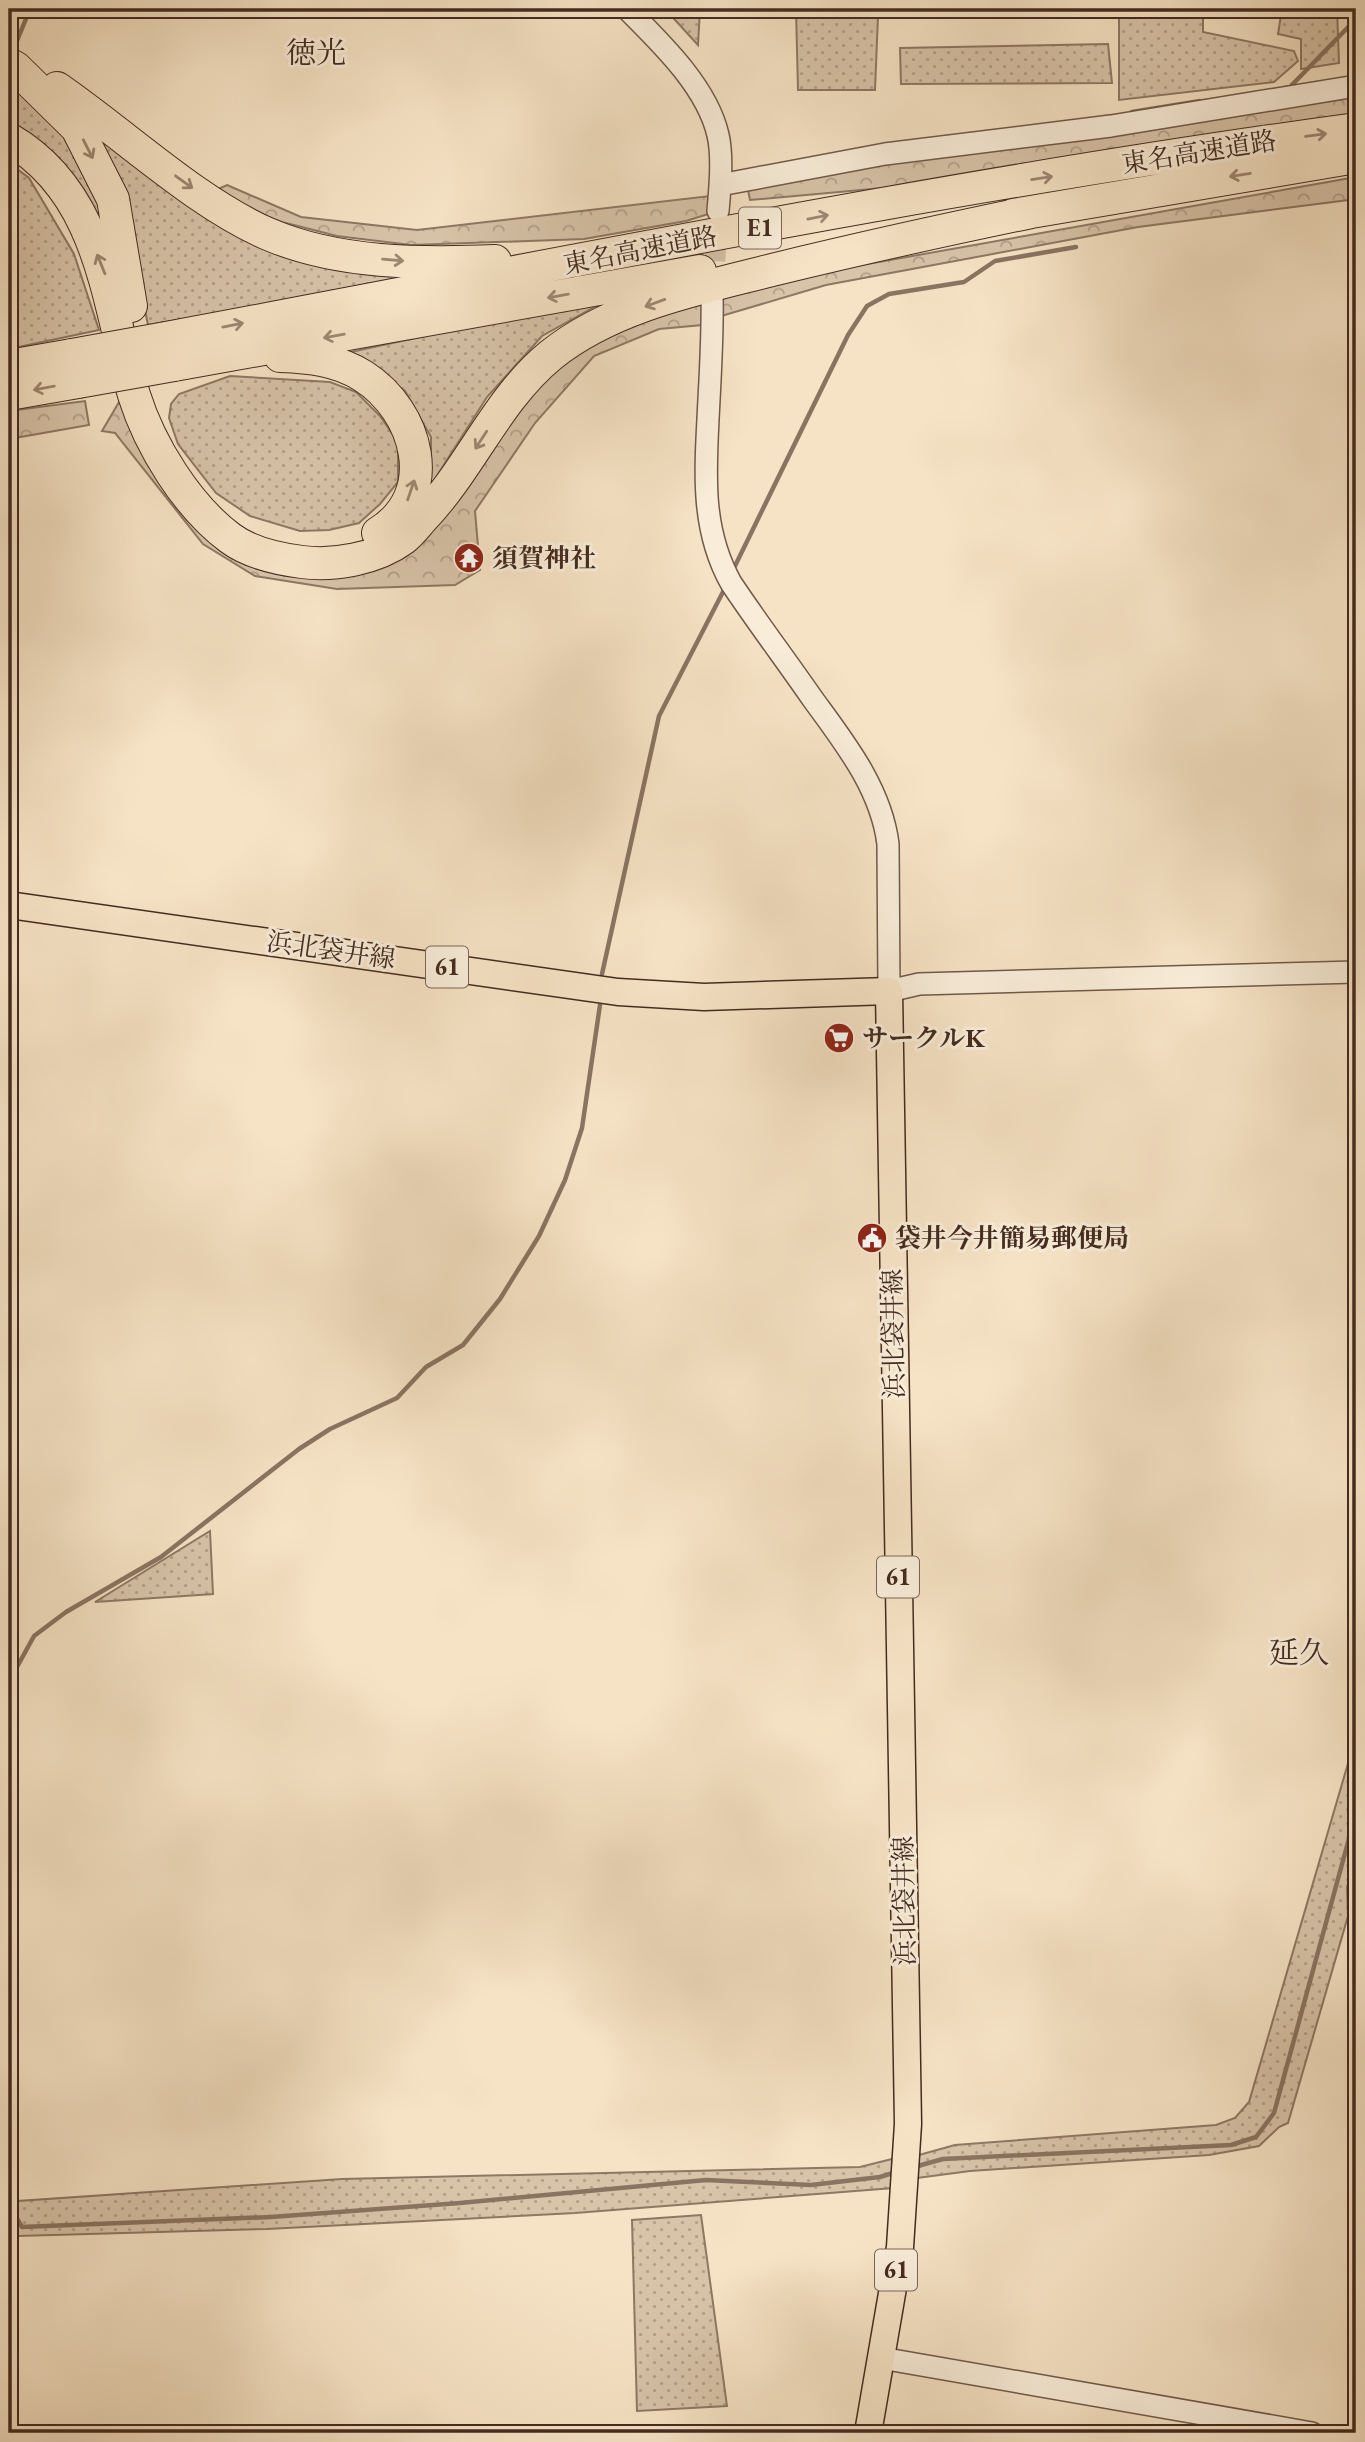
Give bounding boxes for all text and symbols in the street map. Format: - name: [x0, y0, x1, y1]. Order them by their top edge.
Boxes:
- district label: 徳光: [286, 33, 346, 72]
- street label: 東名高速道路: [1119, 123, 1279, 181]
- one-way arrow: [1304, 128, 1326, 141]
- one-way arrow: [81, 138, 95, 159]
- one-way arrow: [1230, 169, 1252, 182]
- one-way arrow: [1031, 171, 1053, 184]
- one-way arrow: [174, 175, 193, 189]
- road number: E1: [739, 208, 781, 248]
- one-way arrow: [806, 210, 829, 223]
- street label: 東名高速道路: [560, 218, 720, 282]
- one-way arrow: [94, 253, 107, 275]
- one-way arrow: [382, 254, 404, 267]
- one-way arrow: [547, 290, 570, 303]
- one-way arrow: [645, 298, 667, 310]
- one-way arrow: [221, 318, 244, 332]
- one-way arrow: [323, 330, 346, 343]
- one-way arrow: [33, 382, 56, 395]
- one-way arrow: [474, 430, 489, 449]
- one-way arrow: [406, 480, 418, 502]
- temple icon: 須賀神社: [452, 541, 486, 575]
- place label: 須賀神社: [492, 541, 596, 575]
- street label: 浜北袋井線: [264, 924, 398, 976]
- road number: 61: [426, 946, 468, 987]
- supermarket icon: サークルK: [822, 1021, 856, 1055]
- place label: サークルK: [862, 1021, 986, 1055]
- public building icon: 袋井今井簡易郵便局: [855, 1221, 889, 1255]
- place label: 袋井今井簡易郵便局: [895, 1221, 1129, 1255]
- street label: 浜北袋井線: [875, 1269, 911, 1399]
- road number: 61: [877, 1556, 919, 1597]
- district label: 延久: [1269, 1633, 1329, 1672]
- street label: 浜北袋井線: [886, 1836, 922, 1966]
- road number: 61: [875, 2250, 917, 2290]

